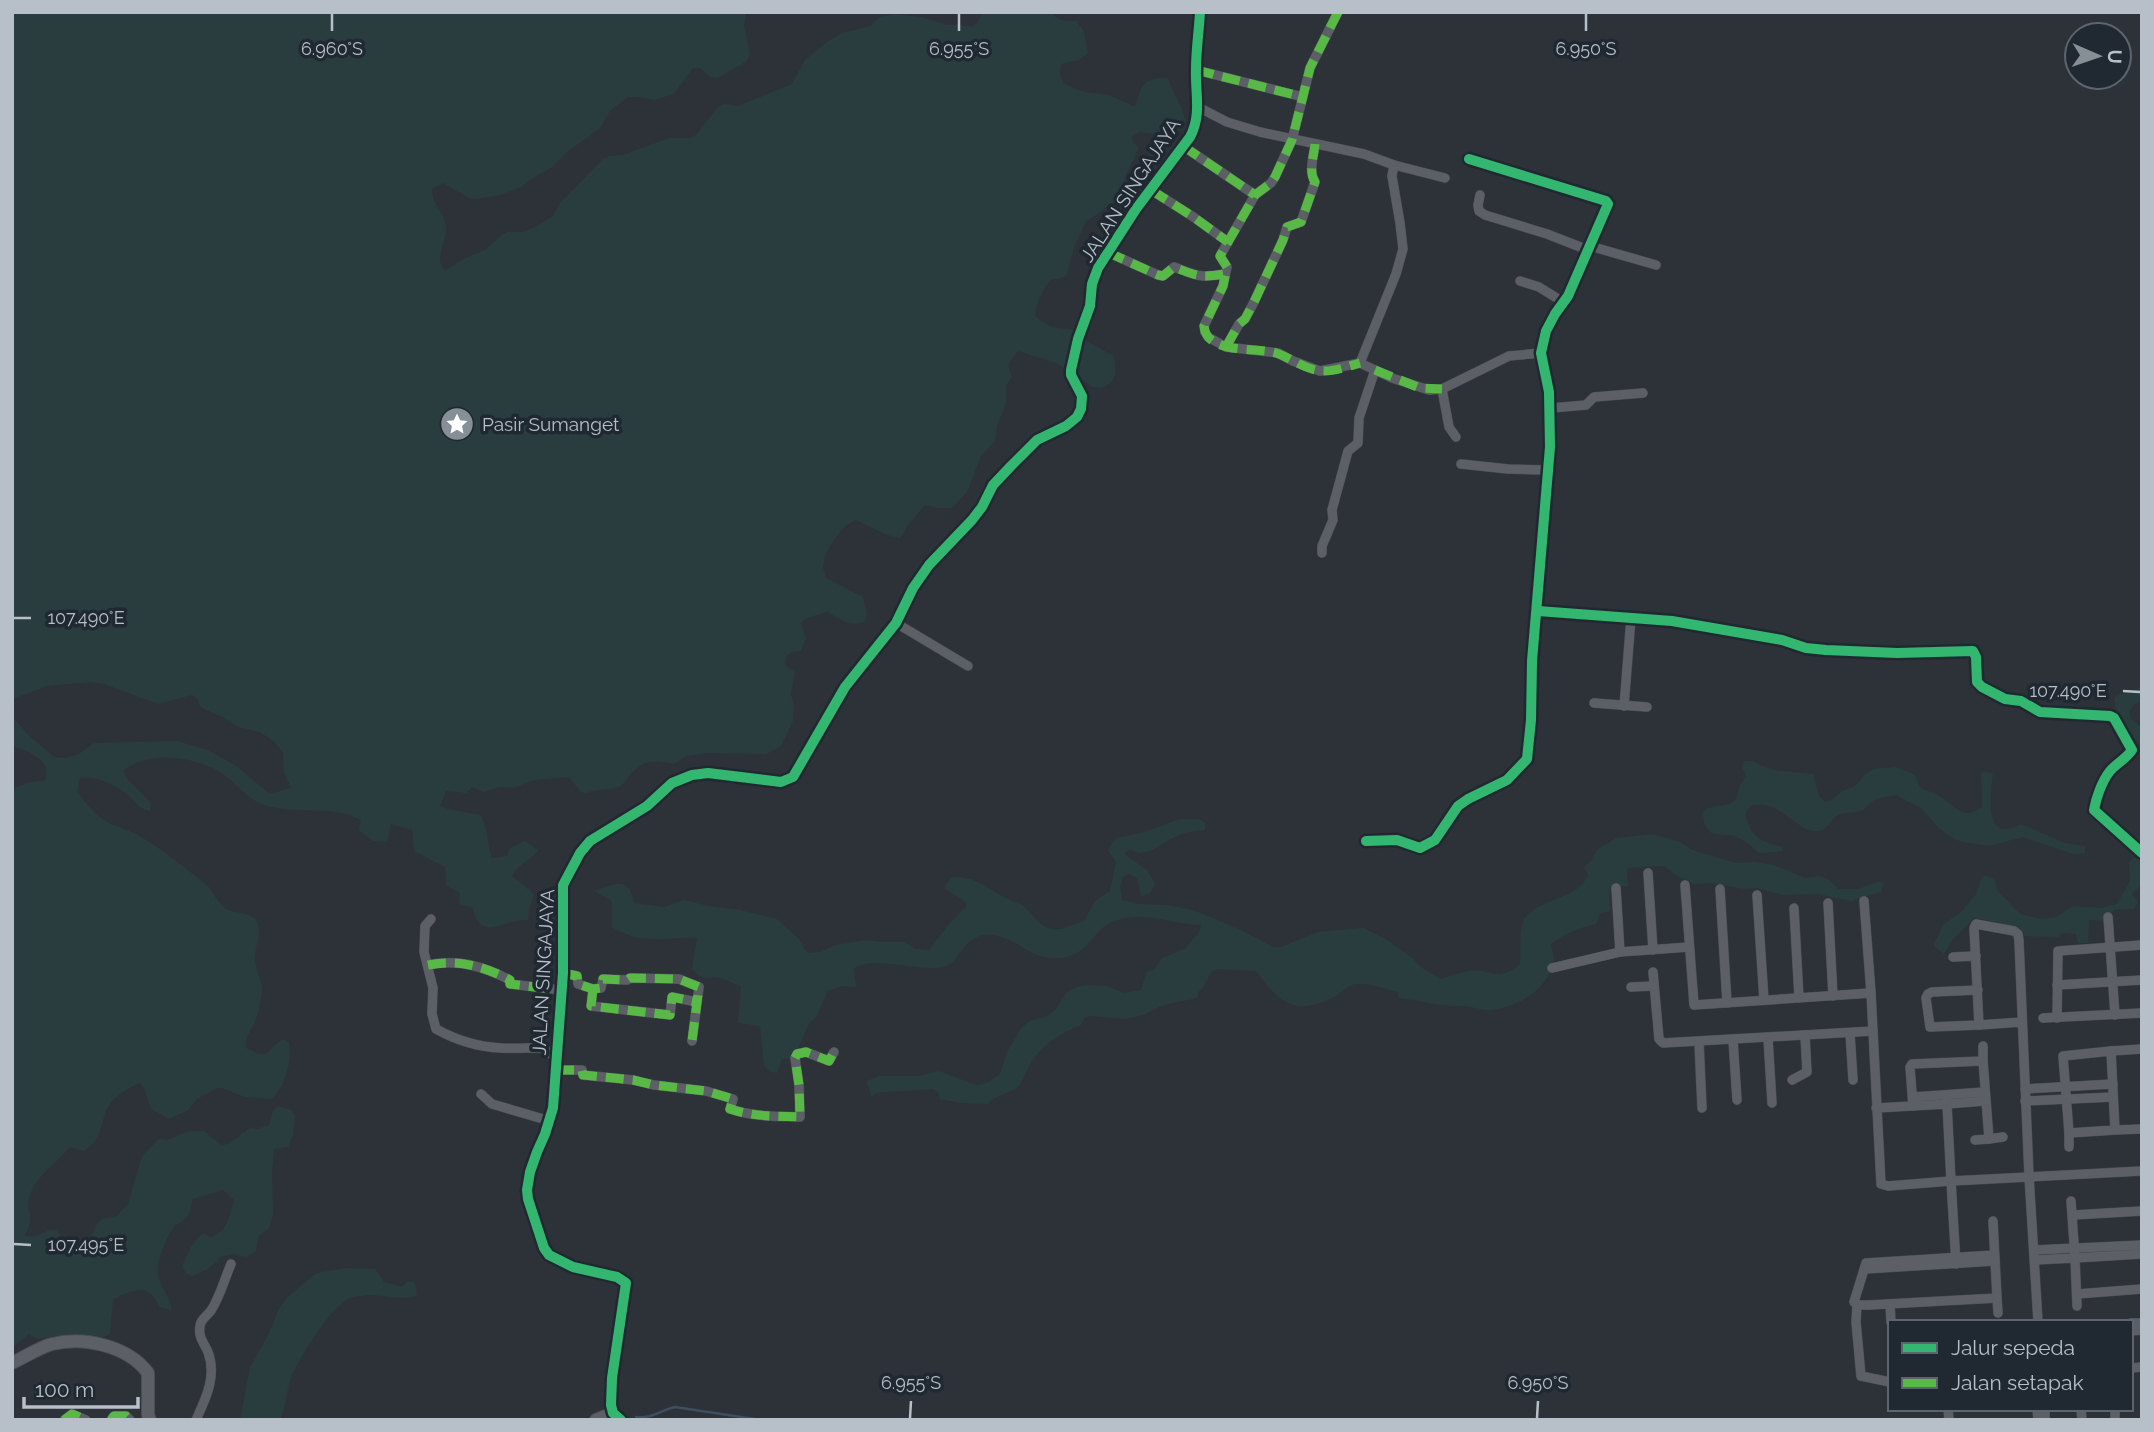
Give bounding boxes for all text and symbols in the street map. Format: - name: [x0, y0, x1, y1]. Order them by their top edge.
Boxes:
- north arrow: [2063, 21, 2133, 91]
- text: 6.960°S: [301, 38, 363, 59]
- text: 6.955°S: [929, 38, 989, 59]
- text: 6.950°S: [1556, 38, 1617, 59]
- text: U: [2104, 49, 2126, 64]
- street label: JALAN SINGAJAYA: [1075, 114, 1185, 266]
- place icon: Pasir Sumanget: [438, 405, 476, 443]
- place label: Pasir Sumanget: [482, 413, 620, 435]
- text: 107.490°E: [47, 607, 125, 628]
- text: 107.490°E: [2029, 680, 2107, 701]
- street label: JALAN SINGAJAYA: [528, 888, 558, 1056]
- text: 107.495°E: [48, 1234, 124, 1255]
- legend: [1888, 1320, 2133, 1411]
- text: Jalur sepeda: [1951, 1335, 2075, 1360]
- scale bar: [24, 1366, 138, 1410]
- text: Jalan setapak: [1951, 1370, 2084, 1395]
- text: 6.955°S: [881, 1372, 941, 1393]
- text: 6.950°S: [1508, 1372, 1569, 1393]
- text: 100 m: [35, 1377, 94, 1402]

